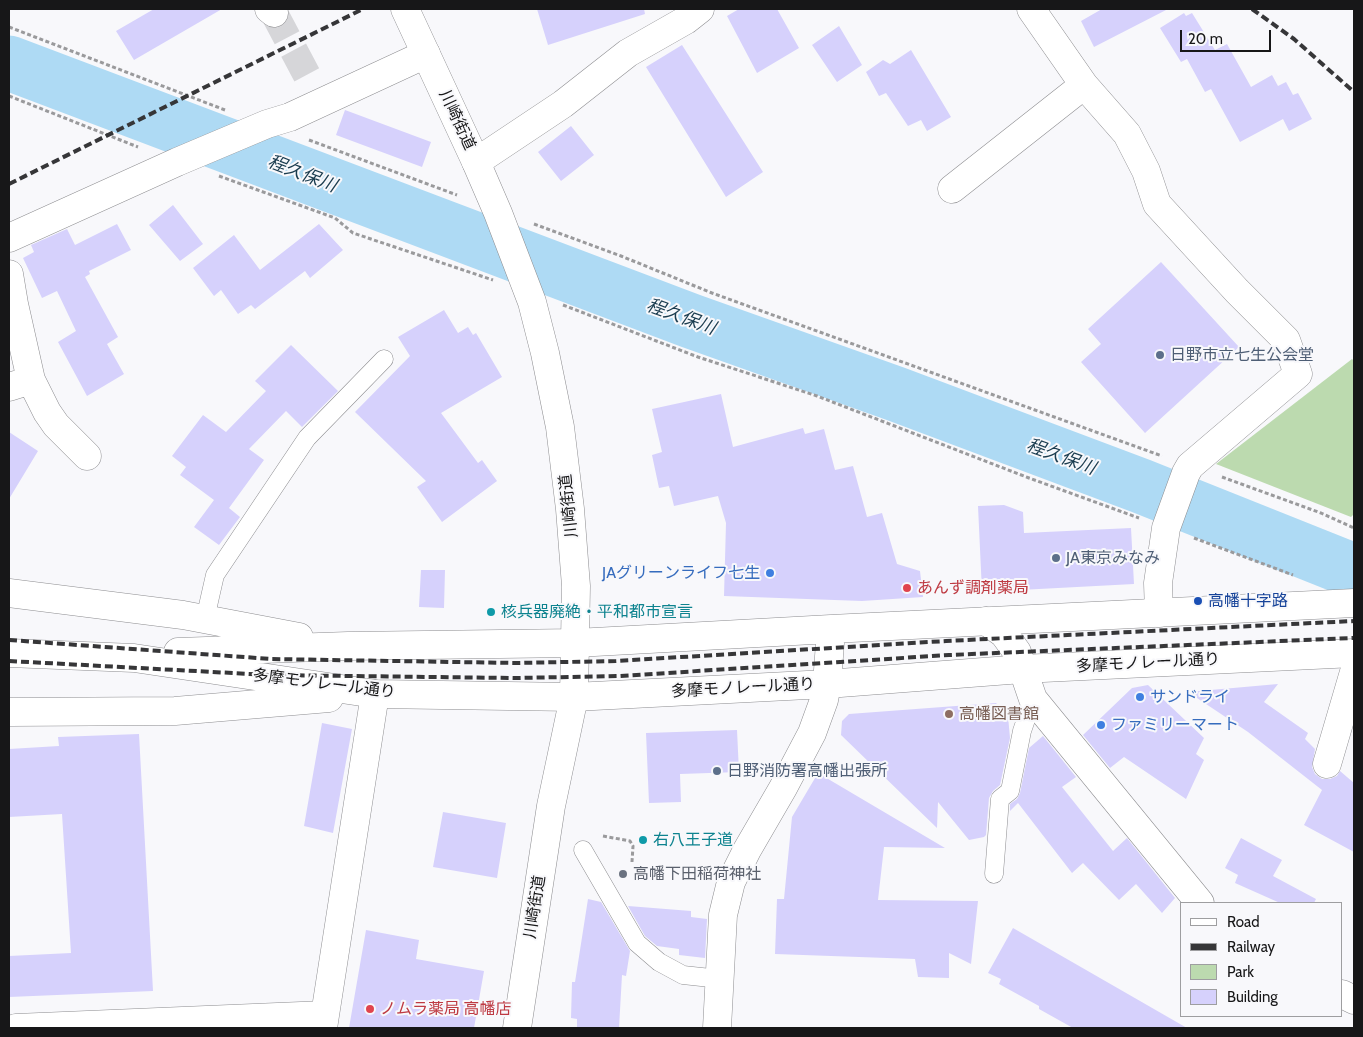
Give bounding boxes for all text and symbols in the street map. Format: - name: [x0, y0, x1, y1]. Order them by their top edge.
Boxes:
- scale bar: [1183, 20, 1274, 52]
- text: 20 m: [1188, 30, 1223, 48]
- street label: 川崎街道: [435, 87, 479, 153]
- water label: 程久保川: [265, 151, 339, 197]
- water label: 程久保川: [643, 295, 719, 339]
- place label: 日野市立七生公会堂: [1170, 345, 1314, 365]
- marker: 日野市立七生公会堂: [1154, 349, 1166, 361]
- water label: 程久保川: [1023, 435, 1099, 479]
- street label: 川崎街道: [556, 473, 582, 539]
- place label: JA東京みなみ: [1066, 548, 1160, 568]
- marker: JA東京みなみ: [1050, 552, 1062, 564]
- place label: JAグリーンライフ七生: [602, 563, 760, 583]
- marker: JAグリーンライフ七生: [764, 567, 776, 579]
- place label: あんず調剤薬局: [917, 578, 1029, 598]
- marker: あんず調剤薬局: [901, 582, 913, 594]
- place label: 高幡十字路: [1208, 591, 1288, 611]
- marker: 高幡十字路: [1192, 595, 1204, 607]
- place label: 核兵器廃絶・平和都市宣言: [501, 602, 693, 622]
- marker: 核兵器廃絶・平和都市宣言: [485, 606, 497, 618]
- street label: 多摩モノレール通り: [1076, 650, 1220, 676]
- street label: 多摩モノレール通り: [251, 666, 397, 702]
- street label: 多摩モノレール通り: [671, 675, 815, 701]
- place label: サンドライ: [1150, 687, 1230, 707]
- marker: サンドライ: [1134, 691, 1146, 703]
- place label: 高幡図書館: [959, 704, 1039, 724]
- marker: 高幡図書館: [943, 708, 955, 720]
- place label: ファミリーマート: [1111, 715, 1239, 735]
- marker: ファミリーマート: [1095, 719, 1107, 731]
- place label: 日野消防署高幡出張所: [727, 761, 887, 781]
- marker: 日野消防署高幡出張所: [711, 765, 723, 777]
- place label: 右八王子道: [653, 830, 733, 850]
- marker: 右八王子道: [637, 834, 649, 846]
- place label: 高幡下田稲荷神社: [633, 864, 761, 884]
- marker: 高幡下田稲荷神社: [617, 868, 629, 880]
- street label: 川崎街道: [521, 874, 549, 940]
- legend: [1180, 902, 1343, 1017]
- text: Road: [1227, 913, 1260, 931]
- text: Railway: [1227, 938, 1275, 956]
- text: Park: [1227, 963, 1254, 981]
- text: Building: [1227, 988, 1278, 1006]
- place label: ノムラ薬局 高幡店: [380, 999, 512, 1019]
- marker: ノムラ薬局 高幡店: [364, 1003, 376, 1015]

